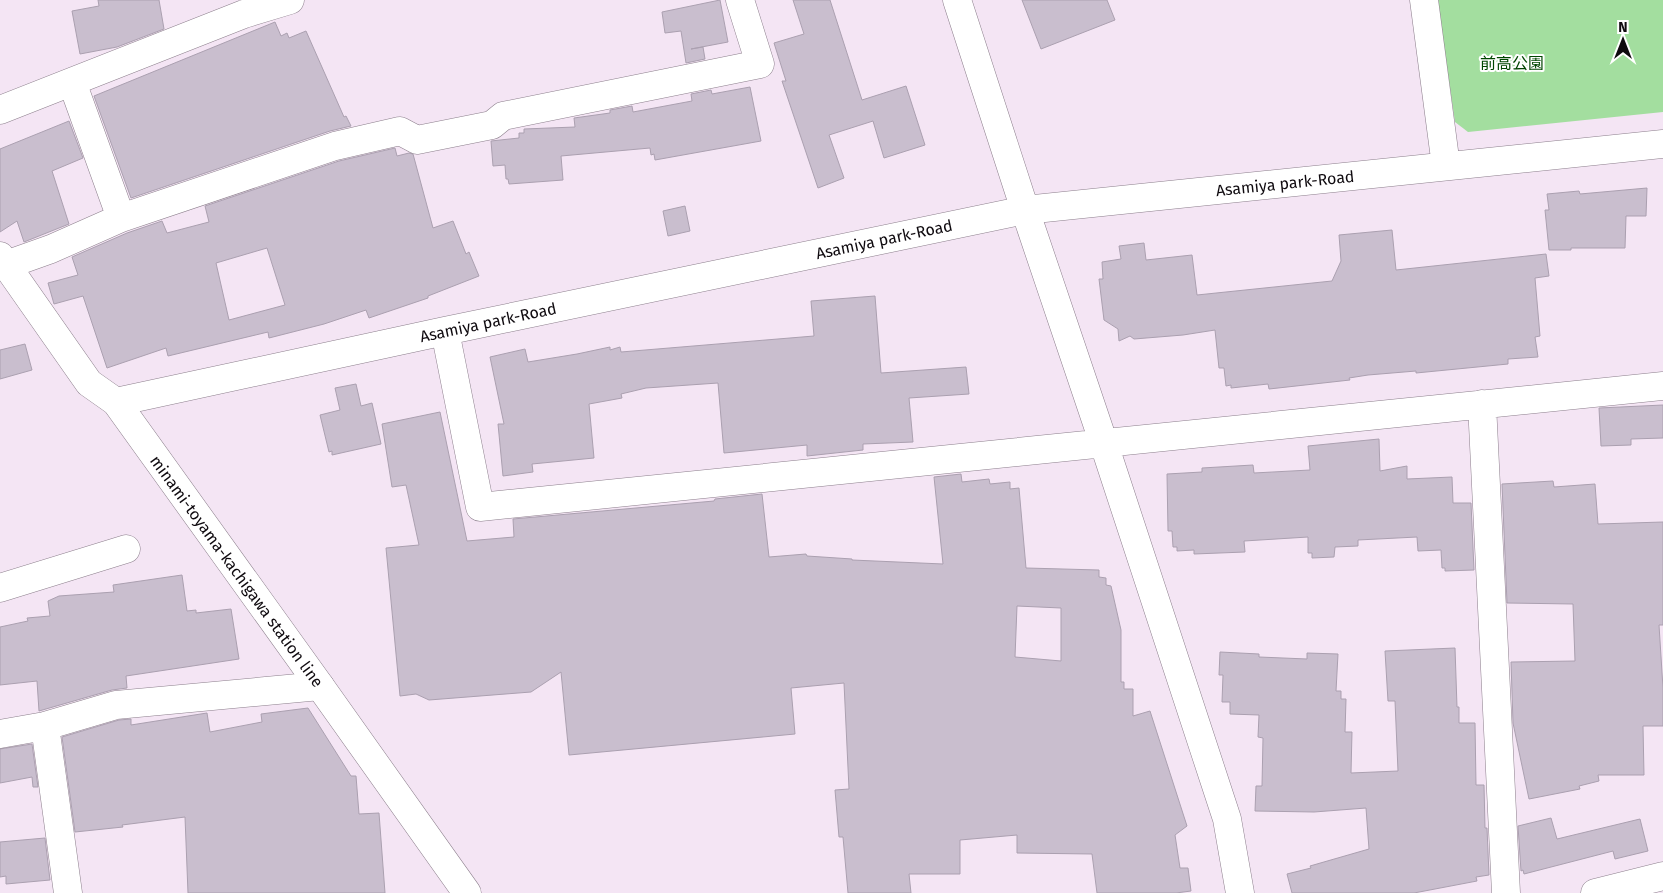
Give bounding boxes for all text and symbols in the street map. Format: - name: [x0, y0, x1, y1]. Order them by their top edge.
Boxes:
- north arrow: [1598, 15, 1648, 65]
- text: N: [1618, 19, 1628, 36]
- park label: 前高公園: [1480, 54, 1544, 73]
- street label: Asamiya park-Road: [1215, 167, 1355, 200]
- street label: Asamiya park-Road: [814, 216, 954, 263]
- street label: Asamiya park-Road: [418, 299, 558, 346]
- street label: minami-toyama-kachigawa station line: [146, 452, 327, 691]

